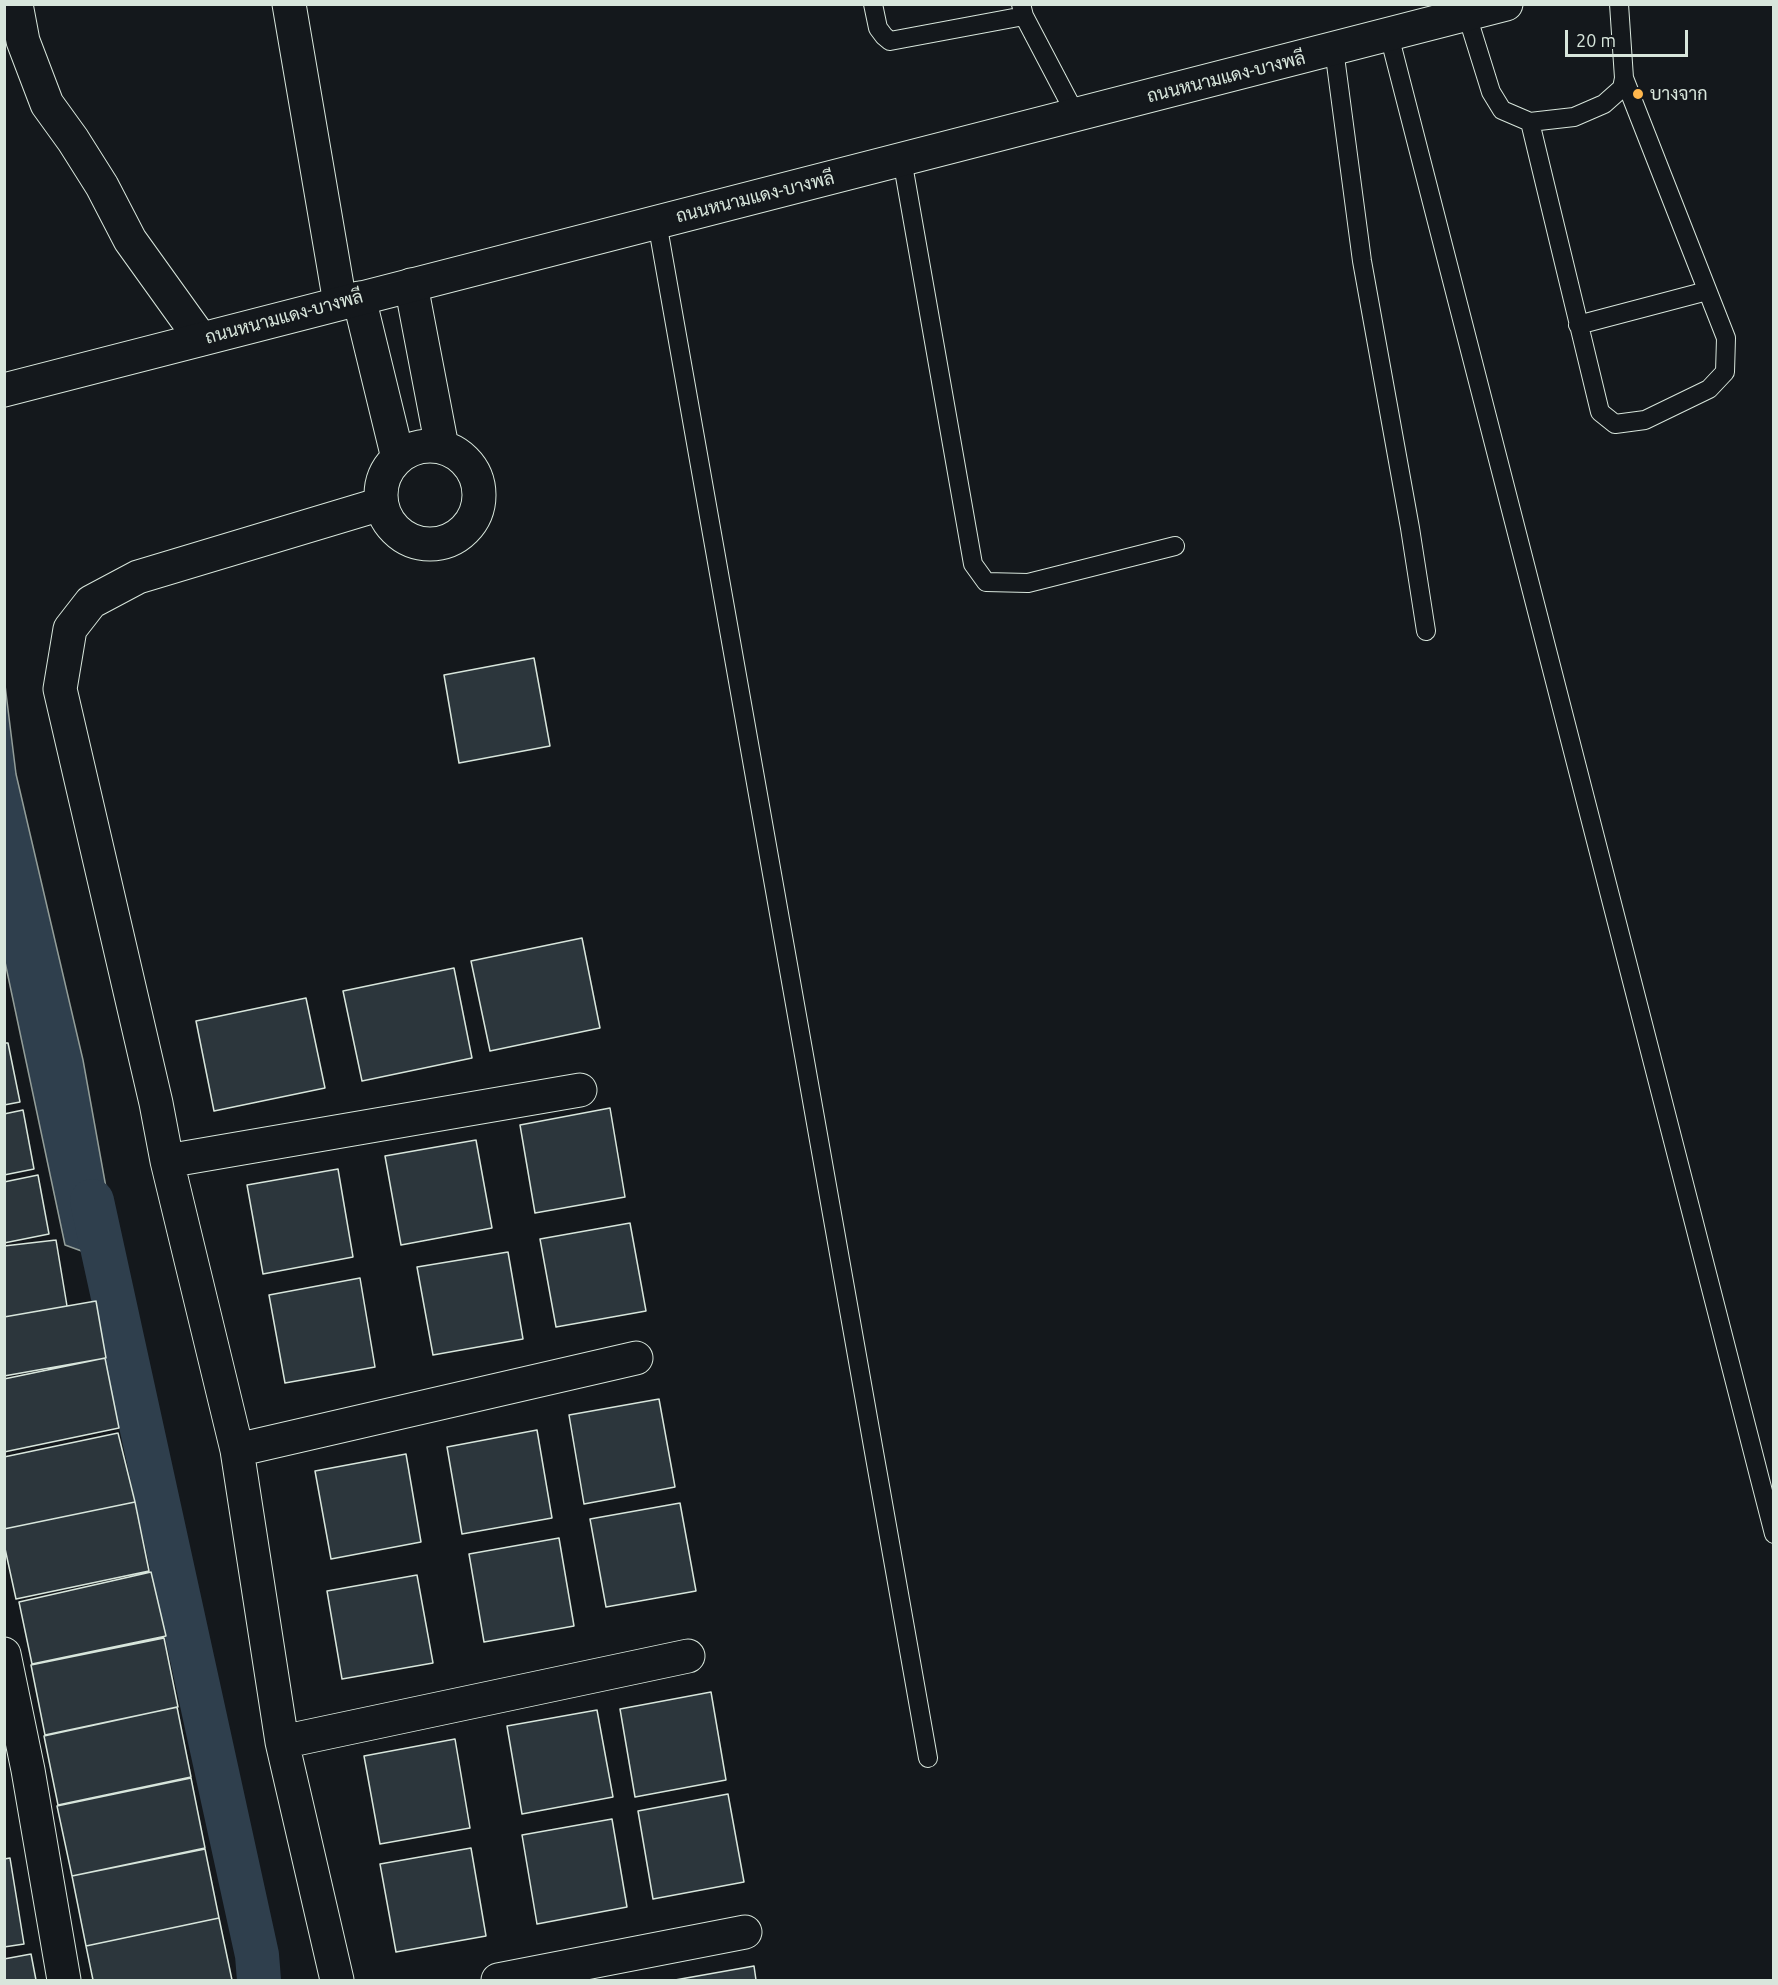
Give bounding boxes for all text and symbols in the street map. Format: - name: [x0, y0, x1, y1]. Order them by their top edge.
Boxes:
- scale bar: [1568, 18, 1691, 56]
- text: 20 m: [1576, 30, 1616, 50]
- street label: ถนนหนามแดง-บางพลี: [1145, 47, 1307, 107]
- place label: บางจาก: [1650, 83, 1708, 105]
- marker: บางจาก: [1631, 87, 1645, 101]
- street label: ถนนหนามแดง-บางพลี: [674, 167, 836, 227]
- street label: ถนนหนามแดง-บางพลี: [203, 286, 365, 348]

